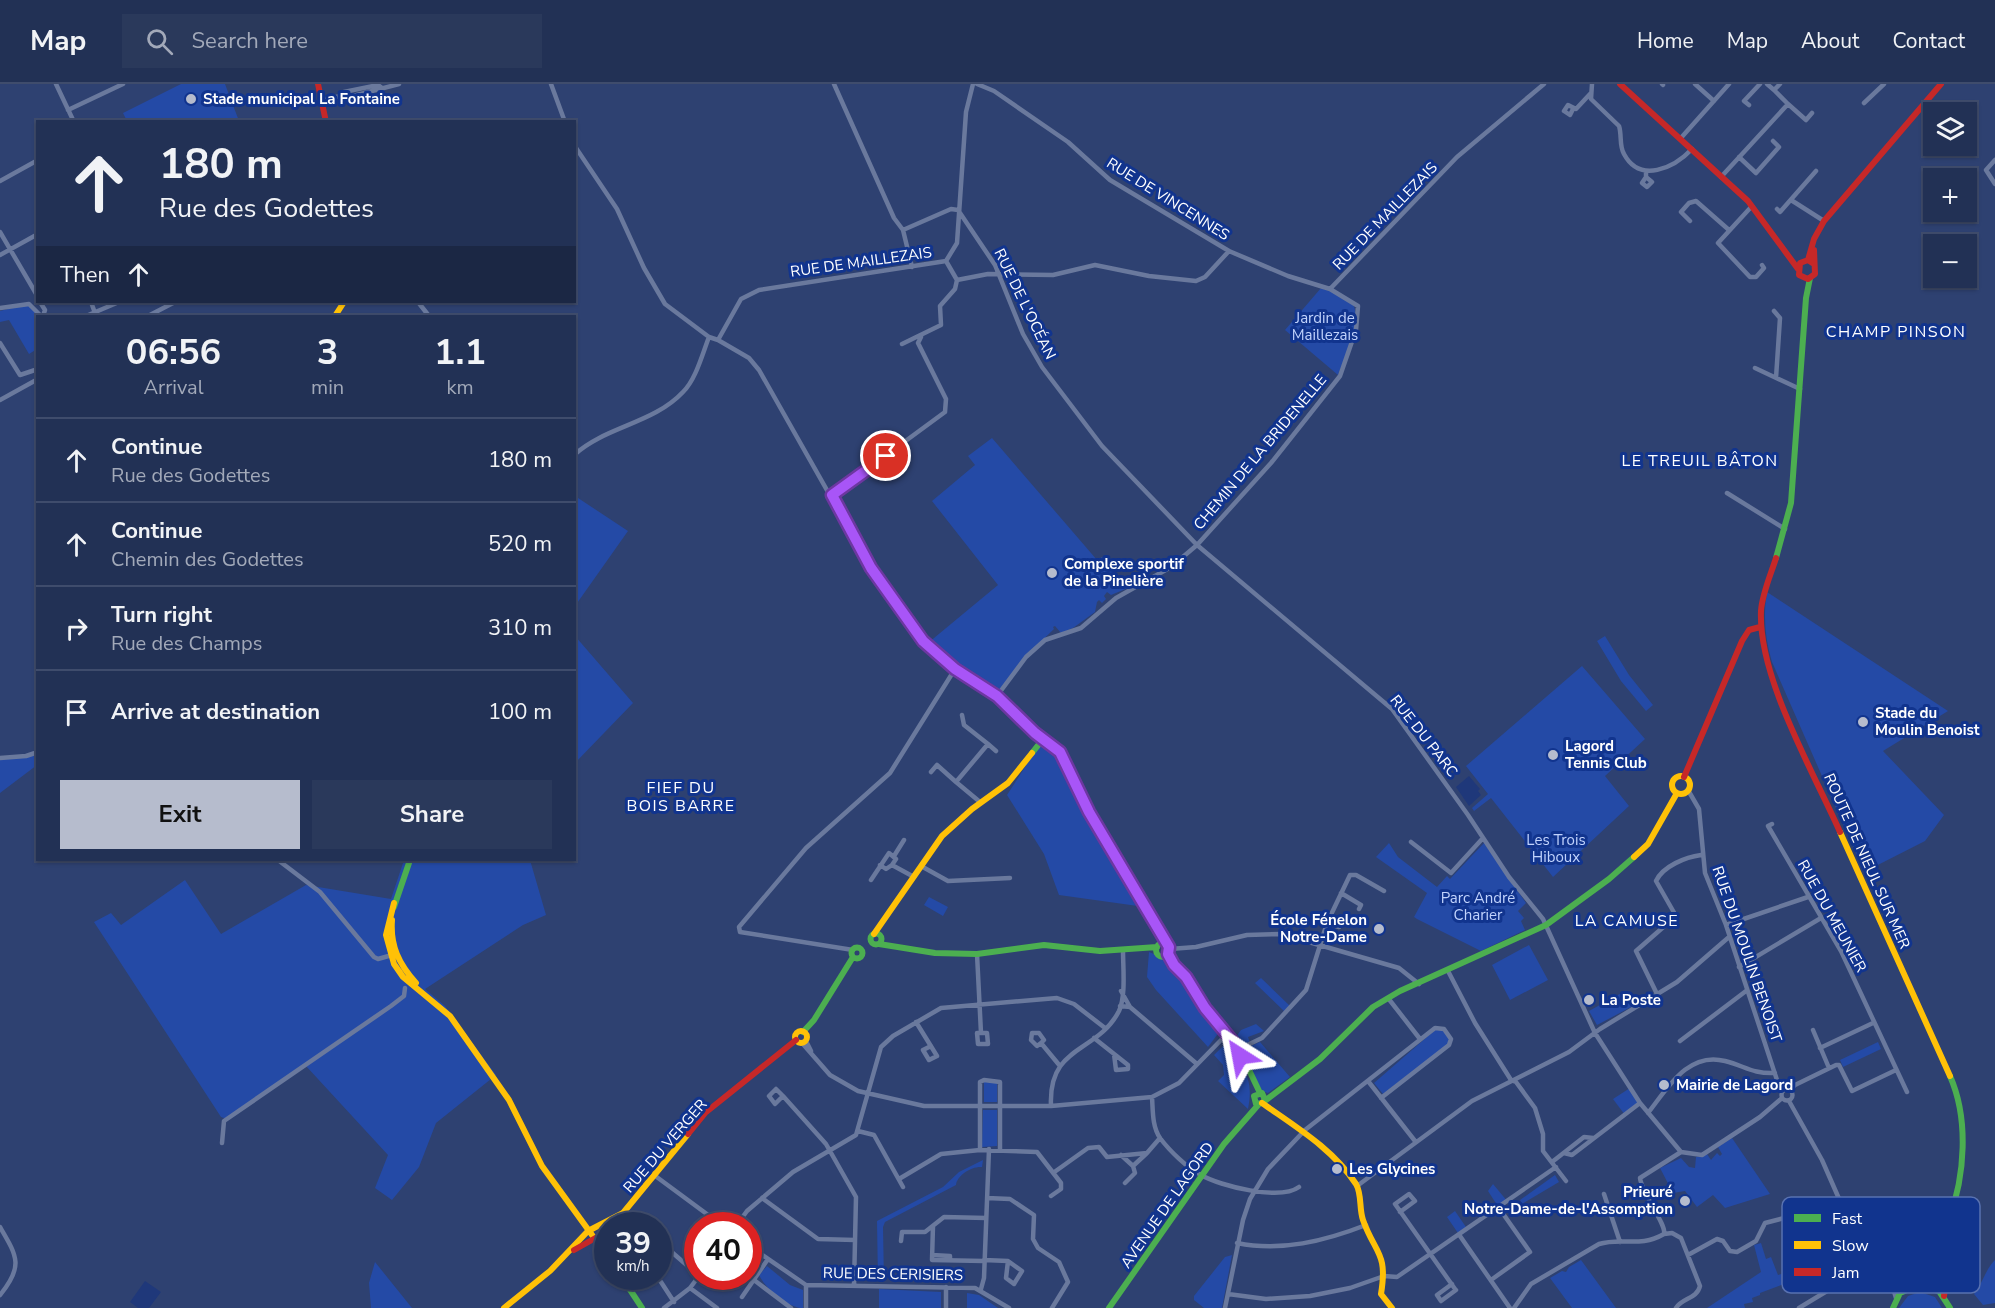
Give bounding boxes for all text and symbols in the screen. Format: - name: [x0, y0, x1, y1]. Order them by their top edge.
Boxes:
- search box: [122, 14, 542, 68]
- text: Map: [30, 22, 86, 60]
- icon: search: [143, 25, 176, 58]
- text: Search here: [191, 26, 308, 56]
- text: Home: [1637, 27, 1694, 55]
- text: Map: [1727, 27, 1768, 55]
- text: About: [1801, 27, 1859, 55]
- text: Contact: [1892, 27, 1965, 55]
- place label: Stade municipal La Fontaine: [203, 89, 400, 109]
- marker: Stade municipal La Fontaine: [184, 92, 198, 106]
- map controls: [1923, 102, 1977, 288]
- button: layers: [1923, 102, 1977, 156]
- text: 180 m: [159, 136, 283, 193]
- icon: ahead: [60, 144, 138, 222]
- street label: RUE DE VINCENNES: [1103, 153, 1233, 245]
- street label: RUE DE MAILLEZAIS: [1328, 158, 1442, 274]
- button: +: [1923, 168, 1977, 222]
- text: Rue des Godettes: [159, 190, 374, 227]
- button: −: [1923, 234, 1977, 288]
- street label: RUE DE MAILLEZAIS: [789, 242, 933, 282]
- street label: RUE DE L'OCÉAN: [990, 245, 1060, 363]
- icon: ahead: [122, 258, 155, 291]
- text: Then: [60, 260, 110, 290]
- park label: Jardin de Maillezais: [1292, 308, 1358, 345]
- district label: CHAMP PINSON: [1826, 321, 1966, 343]
- text: 06:56: [126, 328, 221, 377]
- text: 3: [317, 328, 338, 377]
- text: 1.1: [434, 328, 486, 377]
- street label: CHEMIN DE LA BRIDENELLE: [1189, 370, 1331, 534]
- text: Arrival: [143, 374, 204, 401]
- text: min: [311, 374, 344, 401]
- text: km: [446, 374, 474, 401]
- pin: [860, 430, 911, 481]
- text: Continue: [111, 432, 202, 462]
- icon: arrive: [869, 439, 902, 472]
- icon: ahead: [60, 444, 93, 477]
- text: 180 m: [488, 445, 552, 475]
- district label: LE TREUIL BÂTON: [1621, 450, 1779, 472]
- text: Rue des Godettes: [111, 462, 270, 489]
- text: Continue: [111, 516, 202, 546]
- icon: ahead: [60, 528, 93, 561]
- text: 520 m: [488, 529, 552, 559]
- text: Chemin des Godettes: [111, 546, 304, 573]
- place label: Complexe sportif de la Pinelière: [1064, 554, 1184, 591]
- marker: Complexe sportif de la Pinelière: [1045, 566, 1059, 580]
- text: Turn right: [111, 600, 212, 630]
- icon: right: [60, 612, 93, 645]
- text: 310 m: [488, 613, 552, 643]
- text: Rue des Champs: [111, 630, 262, 657]
- street label: RUE DU PARC: [1386, 691, 1462, 781]
- icon: arrive: [60, 696, 93, 729]
- text: Arrive at destination: [111, 697, 320, 727]
- text: 100 m: [488, 697, 552, 727]
- place label: Stade du Moulin Benoist: [1875, 703, 1980, 740]
- marker: Stade du Moulin Benoist: [1856, 715, 1870, 729]
- place label: Lagord Tennis Club: [1565, 736, 1647, 773]
- marker: Lagord Tennis Club: [1546, 748, 1560, 762]
- street label: ROUTE DE NIEUL SUR MER: [1819, 770, 1915, 952]
- district label: FIEF DU BOIS BARRE: [626, 777, 736, 817]
- button: Exit: [60, 780, 300, 849]
- button: Share: [312, 780, 552, 849]
- park label: Les Trois Hiboux: [1526, 830, 1586, 867]
- street label: RUE DU MEUNIER: [1793, 856, 1871, 976]
- street label: RUE DU MOULIN BENOIST: [1707, 863, 1787, 1045]
- park label: Parc André Charier: [1441, 888, 1515, 925]
- place label: École Fénelon Notre-Dame: [1270, 910, 1367, 947]
- district label: LA CAMUSE: [1575, 910, 1679, 932]
- marker: École Fénelon Notre-Dame: [1372, 922, 1386, 936]
- place label: La Poste: [1601, 990, 1661, 1010]
- marker: La Poste: [1582, 993, 1596, 1007]
- position arrow: [1208, 1024, 1272, 1088]
- place label: Mairie de Lagord: [1676, 1075, 1793, 1095]
- marker: Mairie de Lagord: [1657, 1078, 1671, 1092]
- street label: RUE DU VERGER: [619, 1095, 711, 1197]
- street label: AVENUE DE LAGORD: [1116, 1138, 1218, 1272]
- place label: Les Glycines: [1349, 1159, 1435, 1179]
- marker: Les Glycines: [1330, 1162, 1344, 1176]
- place label: Prieuré Notre-Dame-de-l'Assomption: [1464, 1182, 1673, 1219]
- marker: Prieuré Notre-Dame-de-l'Assomption: [1678, 1194, 1692, 1208]
- legend: [1782, 1197, 1980, 1293]
- text: Fast: [1832, 1208, 1863, 1230]
- speed limit sign: 40: [684, 1212, 762, 1290]
- text: 39: [615, 1223, 651, 1264]
- text: Slow: [1832, 1235, 1869, 1257]
- text: km/h: [616, 1256, 650, 1276]
- text: Jam: [1831, 1262, 1859, 1284]
- street label: RUE DES CERISIERS: [823, 1263, 963, 1285]

